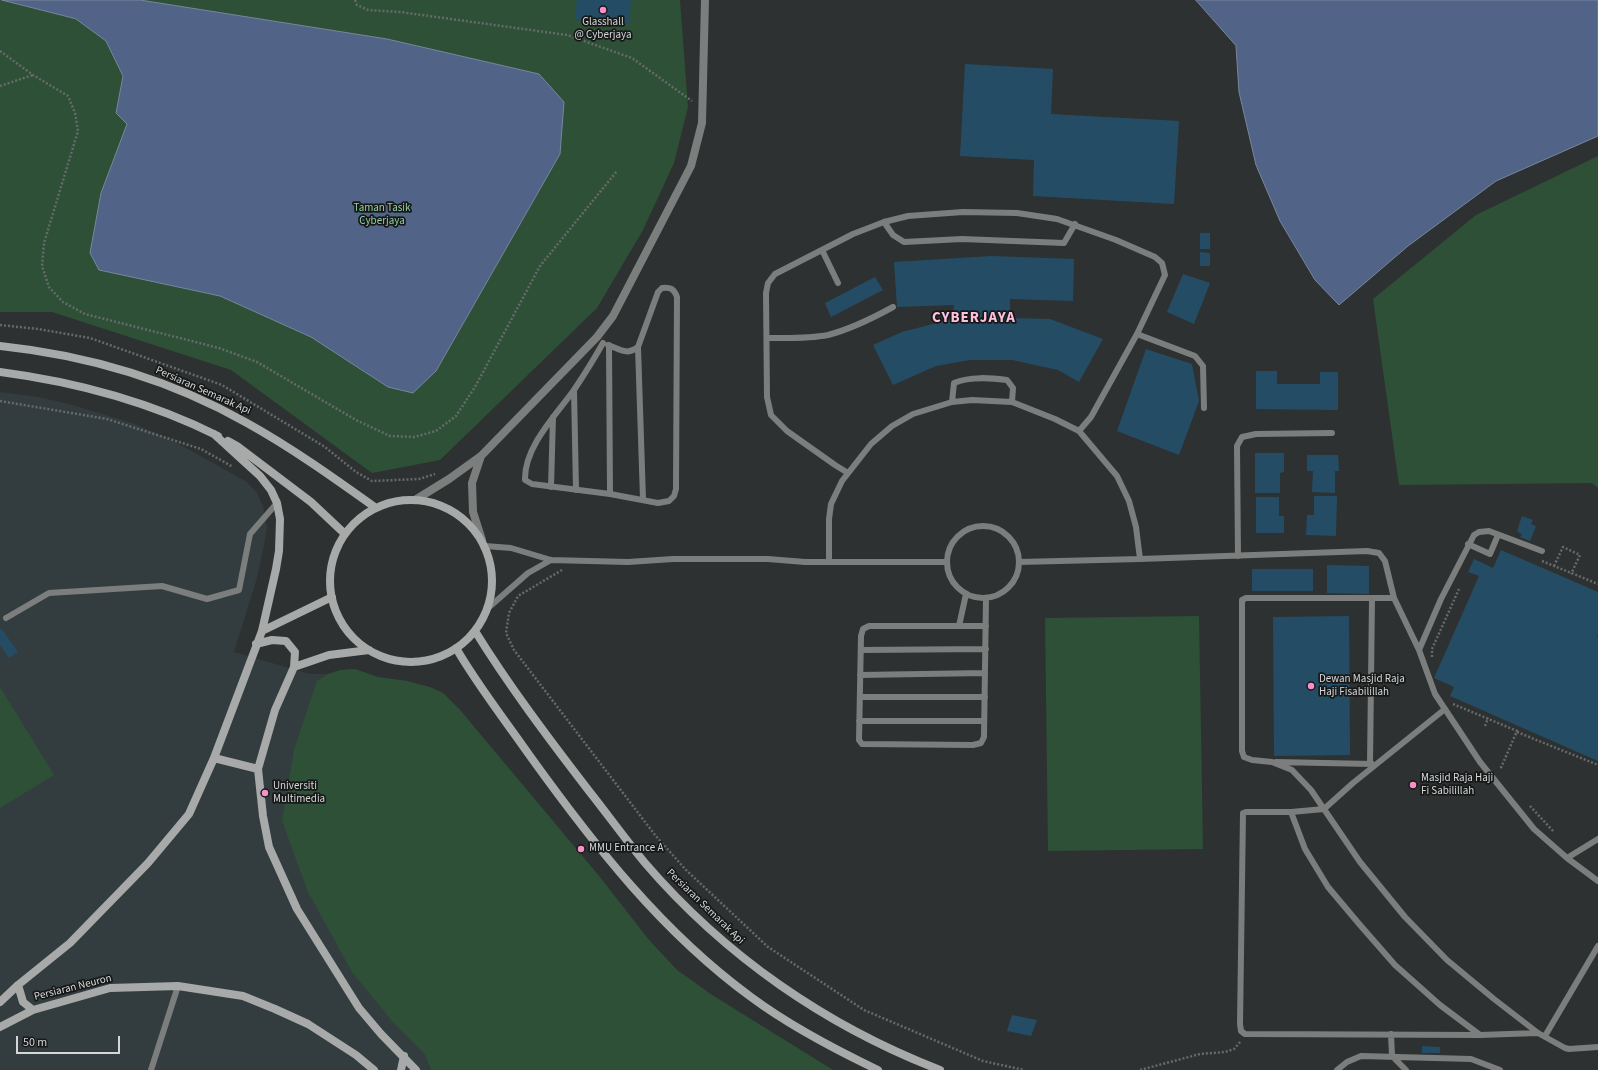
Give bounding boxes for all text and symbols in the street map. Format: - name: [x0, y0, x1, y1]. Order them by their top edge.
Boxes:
- marker: Glasshall @ Cyberjaya: [598, 5, 608, 15]
- place label: Glasshall @ Cyberjaya: [575, 16, 631, 42]
- park label: Taman Tasik Cyberjaya: [354, 202, 410, 228]
- district label: CYBERJAYA: [932, 310, 1016, 328]
- street label: Persiaran Semarak Api: [153, 364, 253, 418]
- place label: Dewan Masjid Raja Haji Fisabilillah: [1319, 673, 1405, 699]
- marker: Dewan Masjid Raja Haji Fisabilillah: [1306, 681, 1316, 691]
- place label: Masjid Raja Haji Fi Sabilillah: [1421, 772, 1493, 798]
- place label: Universiti Multimedia: [273, 780, 325, 806]
- marker: Masjid Raja Haji Fi Sabilillah: [1408, 780, 1418, 790]
- marker: Universiti Multimedia: [260, 788, 270, 798]
- place label: MMU Entrance A: [589, 842, 663, 856]
- marker: MMU Entrance A: [576, 844, 586, 854]
- street label: Persiaran Semarak Api: [663, 867, 747, 947]
- street label: Persiaran Neuron: [33, 972, 113, 1004]
- scale bar: [18, 1028, 122, 1054]
- text: 50 m: [23, 1034, 47, 1051]

